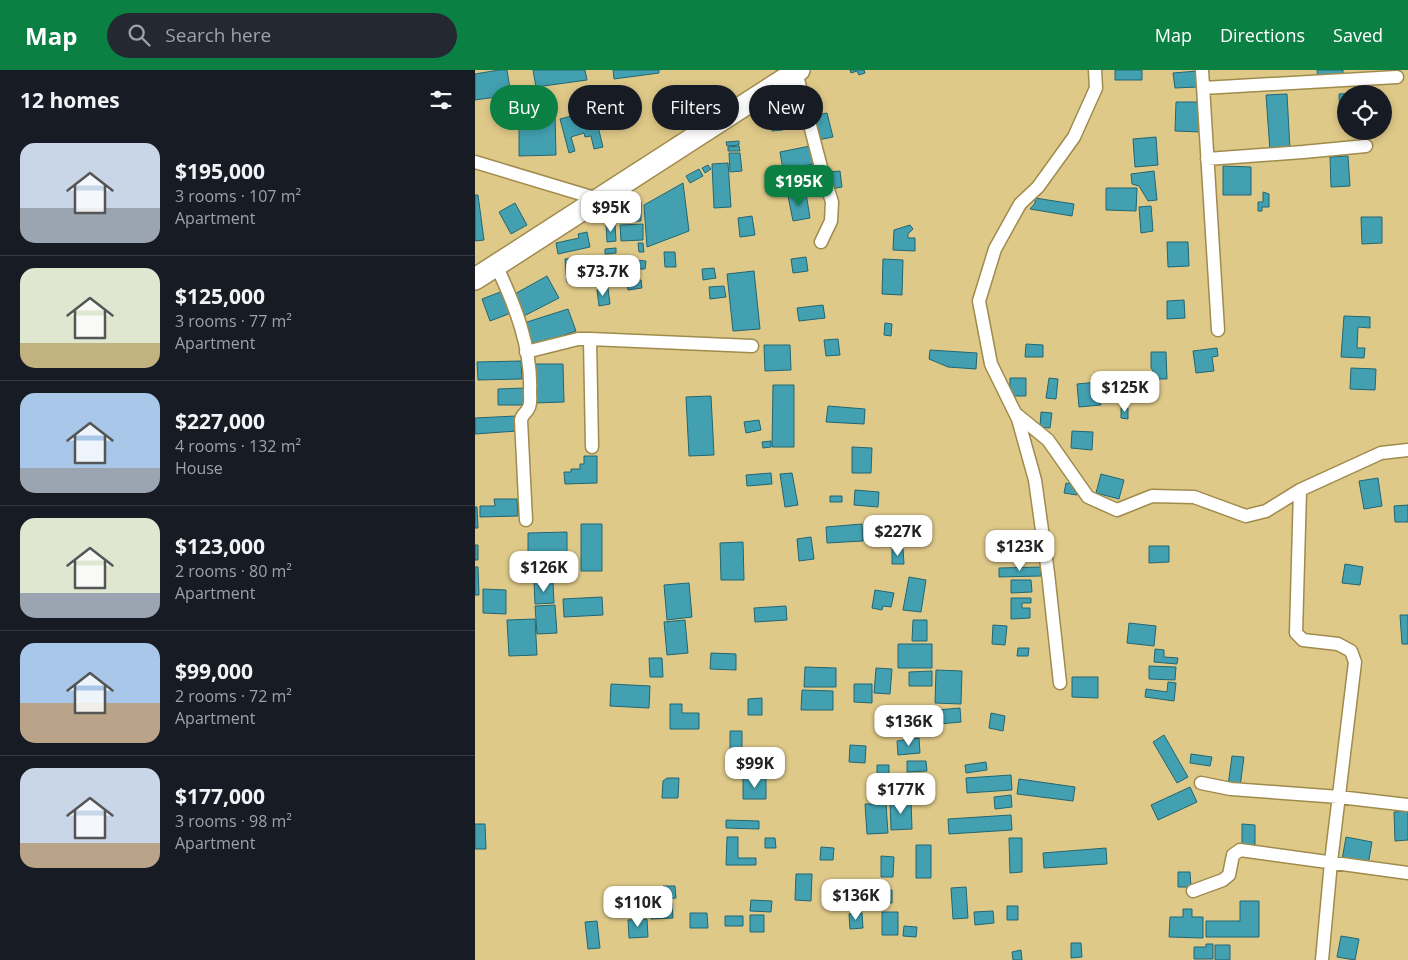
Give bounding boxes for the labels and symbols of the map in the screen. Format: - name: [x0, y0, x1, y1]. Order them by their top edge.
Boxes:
- pin: $195K: [764, 164, 834, 207]
- pin: $95K: [581, 190, 641, 233]
- pin: $73.7K: [562, 254, 644, 297]
- pin: $125K: [1090, 370, 1160, 413]
- pin: $227K: [863, 514, 933, 557]
- pin: $123K: [985, 530, 1055, 572]
- pin: $126K: [509, 550, 579, 593]
- pin: $136K: [874, 704, 944, 747]
- pin: $99K: [725, 746, 785, 789]
- pin: $177K: [866, 772, 936, 815]
- pin: $136K: [821, 878, 891, 921]
- pin: $110K: [603, 886, 673, 928]

